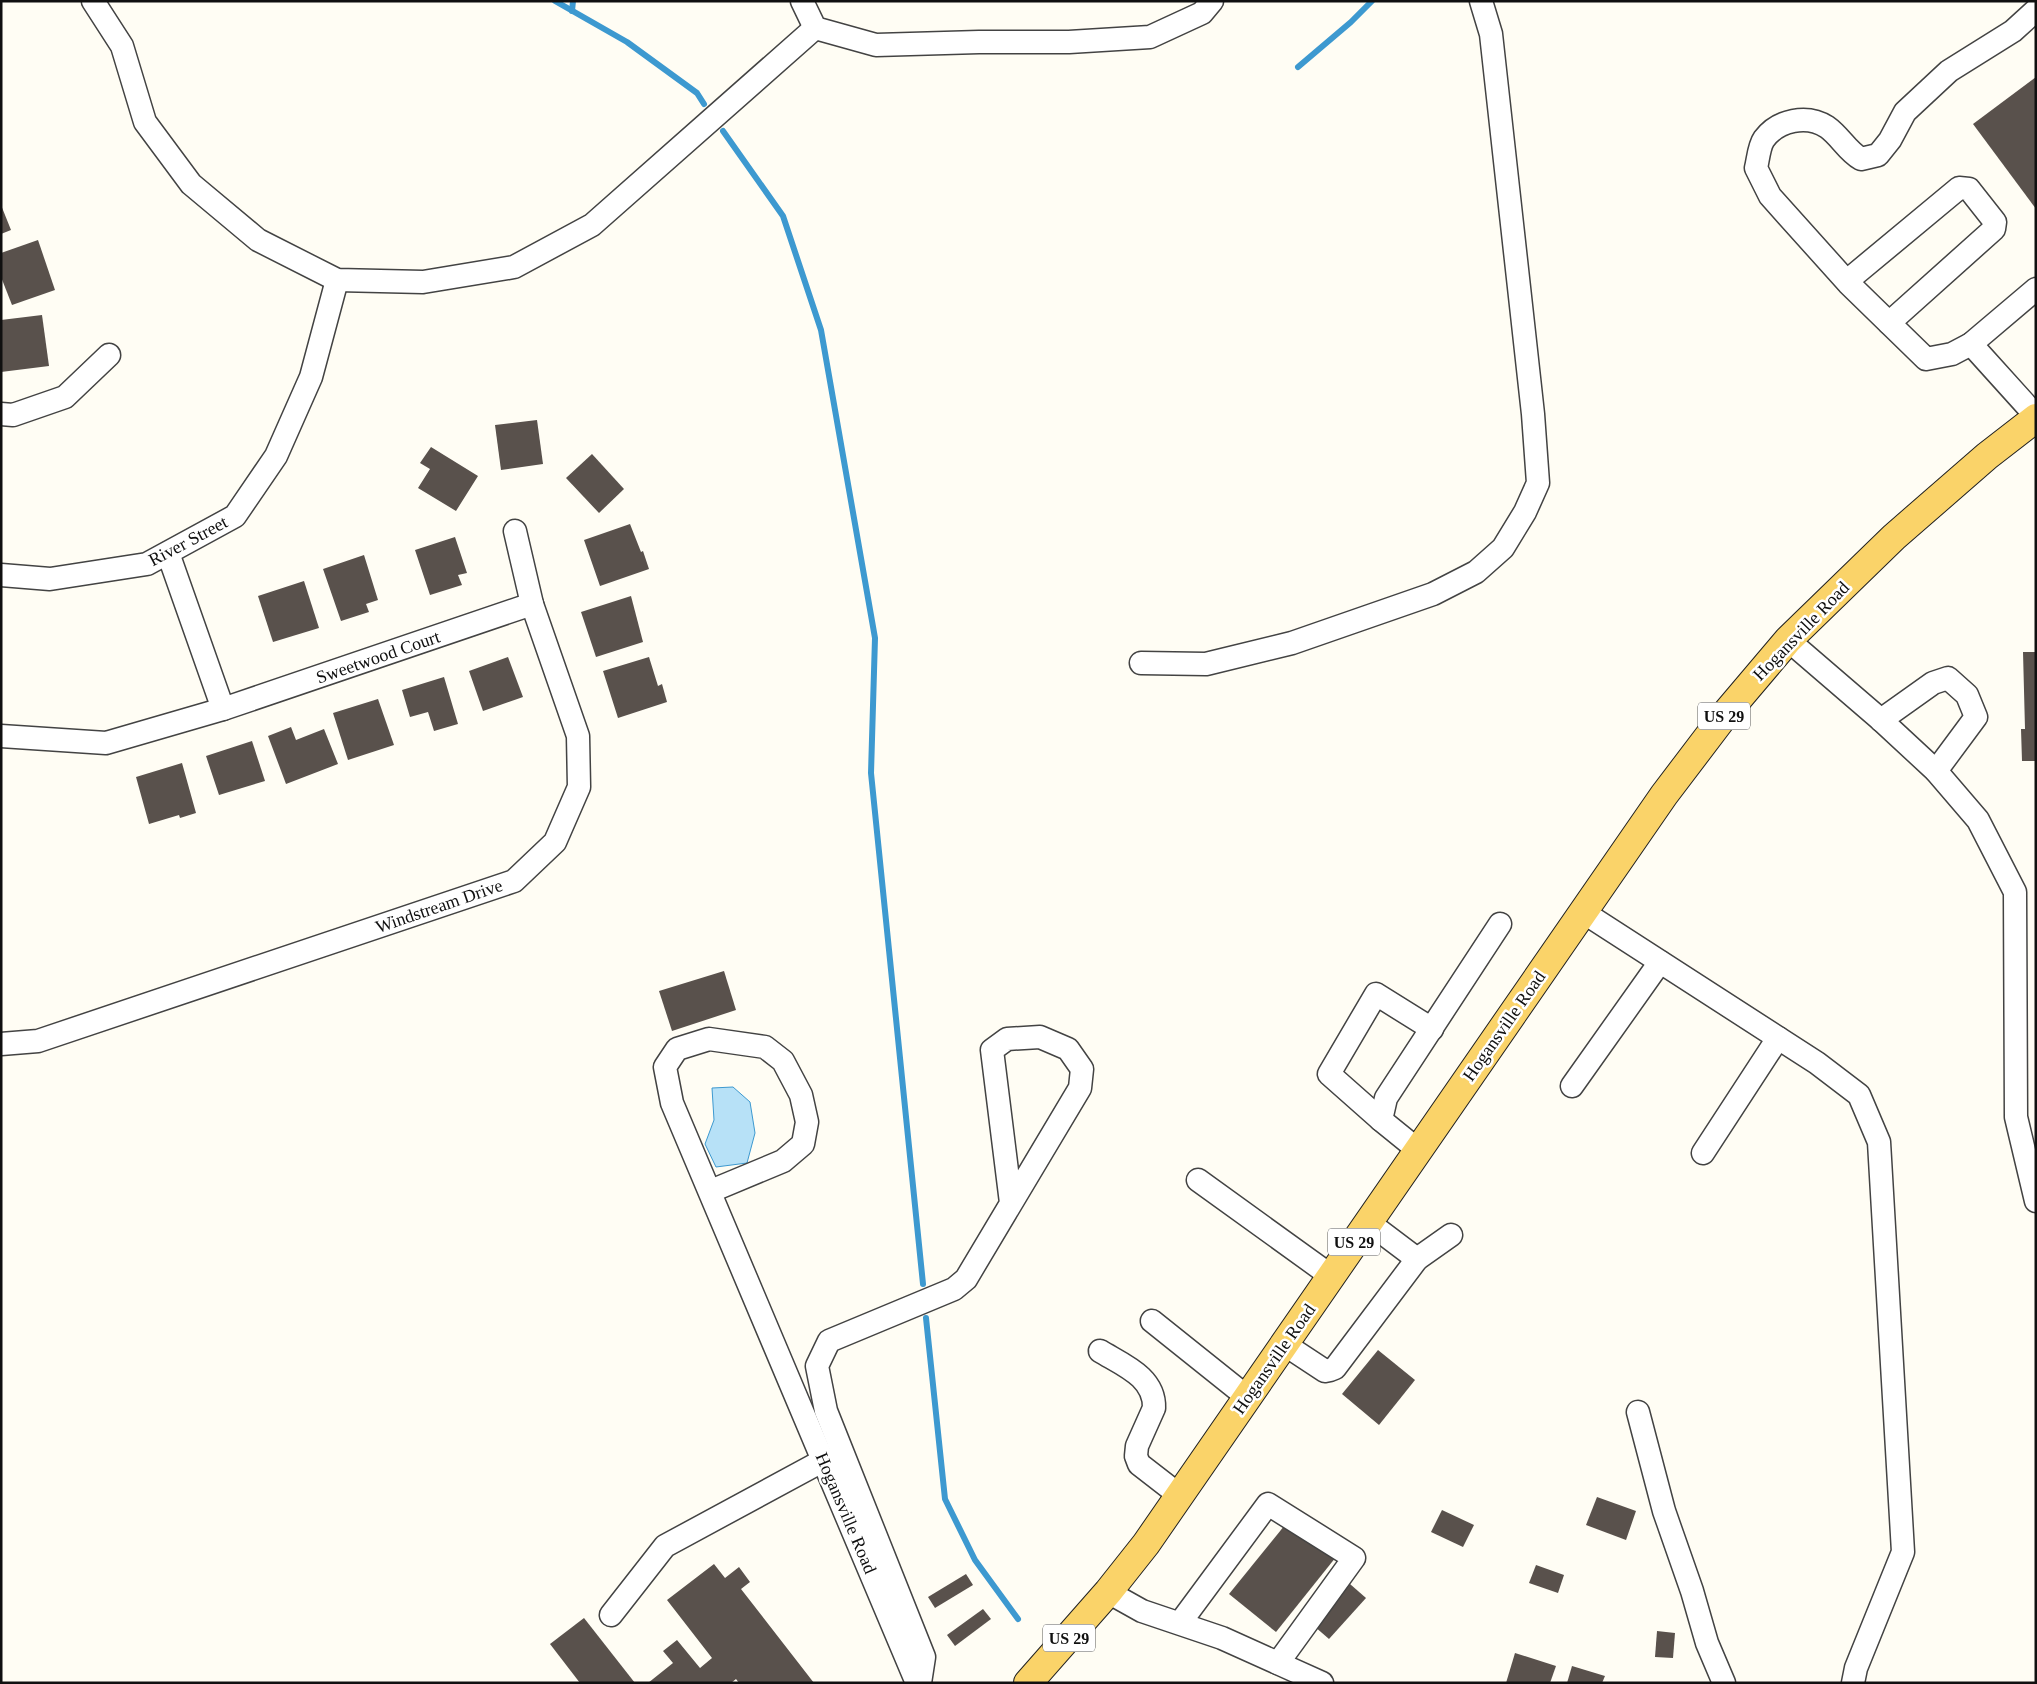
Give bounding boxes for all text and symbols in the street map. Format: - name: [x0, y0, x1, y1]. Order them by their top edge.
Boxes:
- street label: River Street: [145, 512, 231, 570]
- street label: Hogansville Road: [1749, 577, 1853, 685]
- street label: Sweetwood Court: [314, 626, 442, 688]
- road number: US 29: [1698, 702, 1750, 729]
- street label: Windstream Drive: [373, 875, 505, 937]
- street label: Hogansville Road: [1459, 967, 1549, 1085]
- road number: US 29: [1328, 1228, 1380, 1256]
- street label: Hogansville Road: [1229, 1300, 1319, 1418]
- street label: Hogansville Road: [811, 1449, 881, 1577]
- road number: US 29: [1043, 1625, 1095, 1652]

